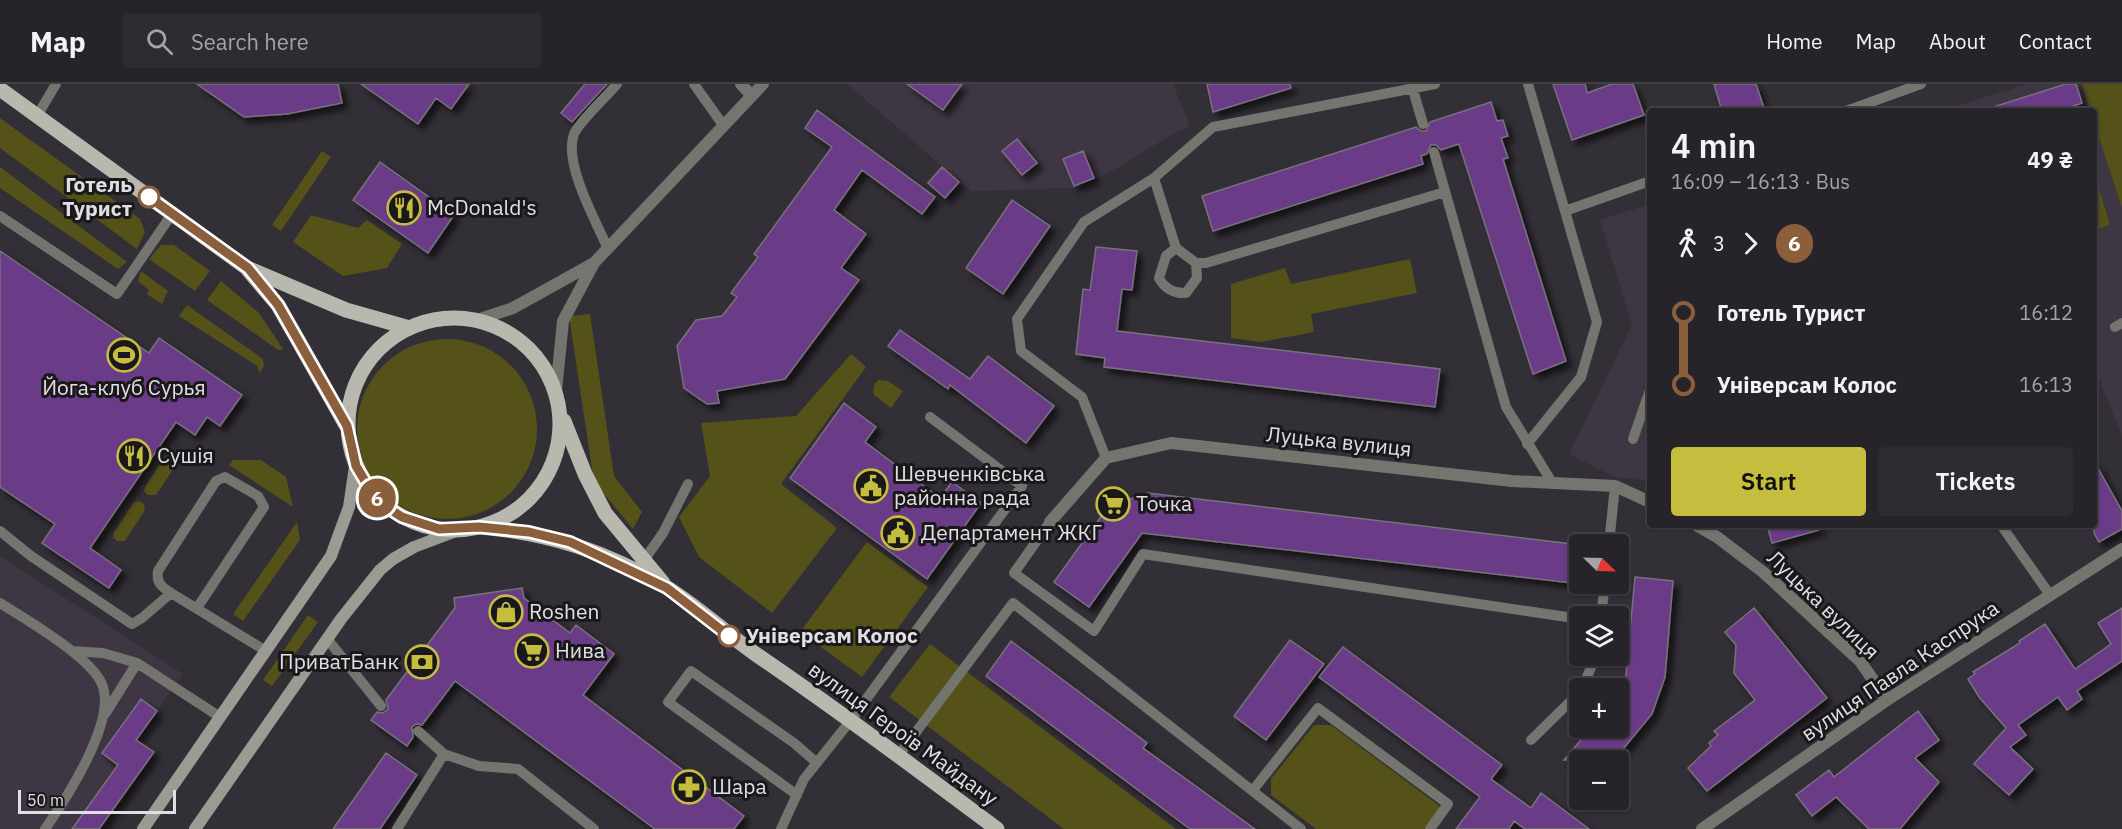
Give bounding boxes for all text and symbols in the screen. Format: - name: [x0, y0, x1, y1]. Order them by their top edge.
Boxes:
- search box: [122, 14, 542, 68]
- text: Map: [30, 23, 86, 60]
- icon: search: [143, 25, 176, 58]
- text: Search here: [191, 27, 309, 56]
- text: Home: [1766, 27, 1823, 55]
- text: Map: [1856, 27, 1896, 55]
- text: About: [1929, 27, 1986, 55]
- text: Contact: [2019, 27, 2092, 55]
- text: 4 min: [1671, 124, 1756, 167]
- text: 49 ₴: [2027, 145, 2073, 174]
- text: 16:09 – 16:13 · Bus: [1671, 168, 1850, 195]
- place label: Готель Турист: [62, 170, 132, 222]
- marker: Готель Турист: [138, 186, 160, 208]
- restaurant icon: McDonald's: [386, 190, 422, 226]
- place label: McDonald's: [427, 193, 537, 221]
- icon: walk: [1671, 227, 1704, 260]
- icon: forward: [1734, 227, 1767, 260]
- text: 6: [1788, 229, 1801, 257]
- text: 3: [1713, 230, 1725, 257]
- text: Готель Турист: [1717, 298, 1865, 327]
- text: 16:12: [2019, 299, 2073, 326]
- sports icon: Йога-клуб Сурья: [106, 337, 142, 373]
- text: Універсам Колос: [1717, 370, 1897, 399]
- text: 16:13: [2019, 371, 2073, 398]
- place label: Йога-клуб Сурья: [42, 373, 206, 401]
- street label: Луцька вулиця: [1265, 419, 1413, 463]
- restaurant icon: Сушія: [116, 438, 152, 474]
- place label: Сушія: [157, 441, 214, 469]
- button: Start: [1671, 447, 1866, 516]
- button: Tickets: [1878, 447, 2073, 516]
- place label: Шевченківська районна рада: [894, 459, 1045, 511]
- public building icon: Шевченківська районна рада: [853, 468, 889, 504]
- line badge: 6: [358, 478, 397, 518]
- text: 6: [371, 484, 383, 512]
- supermarket icon: Точка: [1095, 486, 1131, 522]
- place label: Точка: [1136, 489, 1192, 517]
- public building icon: Департамент ЖКГ: [880, 515, 916, 551]
- place label: Департамент ЖКГ: [921, 518, 1102, 546]
- north arrow: [1569, 534, 1629, 594]
- map controls: [1569, 534, 1629, 810]
- street label: Луцька вулиця: [1762, 544, 1886, 665]
- street label: вулиця Павла Каспрука: [1795, 593, 2004, 747]
- shop icon: Roshen: [488, 594, 524, 630]
- place label: Roshen: [529, 597, 600, 625]
- button: layers: [1569, 606, 1629, 666]
- place label: Універсам Колос: [746, 621, 918, 649]
- marker: Універсам Колос: [718, 625, 740, 647]
- supermarket icon: Нива: [514, 633, 550, 669]
- place label: Нива: [555, 636, 605, 664]
- bank icon: ПриватБанк: [404, 644, 440, 680]
- place label: ПриватБанк: [279, 647, 399, 675]
- street label: вулиця Героїв Майдану: [803, 655, 1004, 812]
- button: +: [1569, 678, 1629, 738]
- button: −: [1569, 750, 1629, 810]
- pharmacy icon: Шара: [671, 769, 707, 805]
- place label: Шара: [712, 772, 767, 800]
- scale bar: [18, 787, 176, 814]
- text: 50 m: [27, 790, 64, 810]

